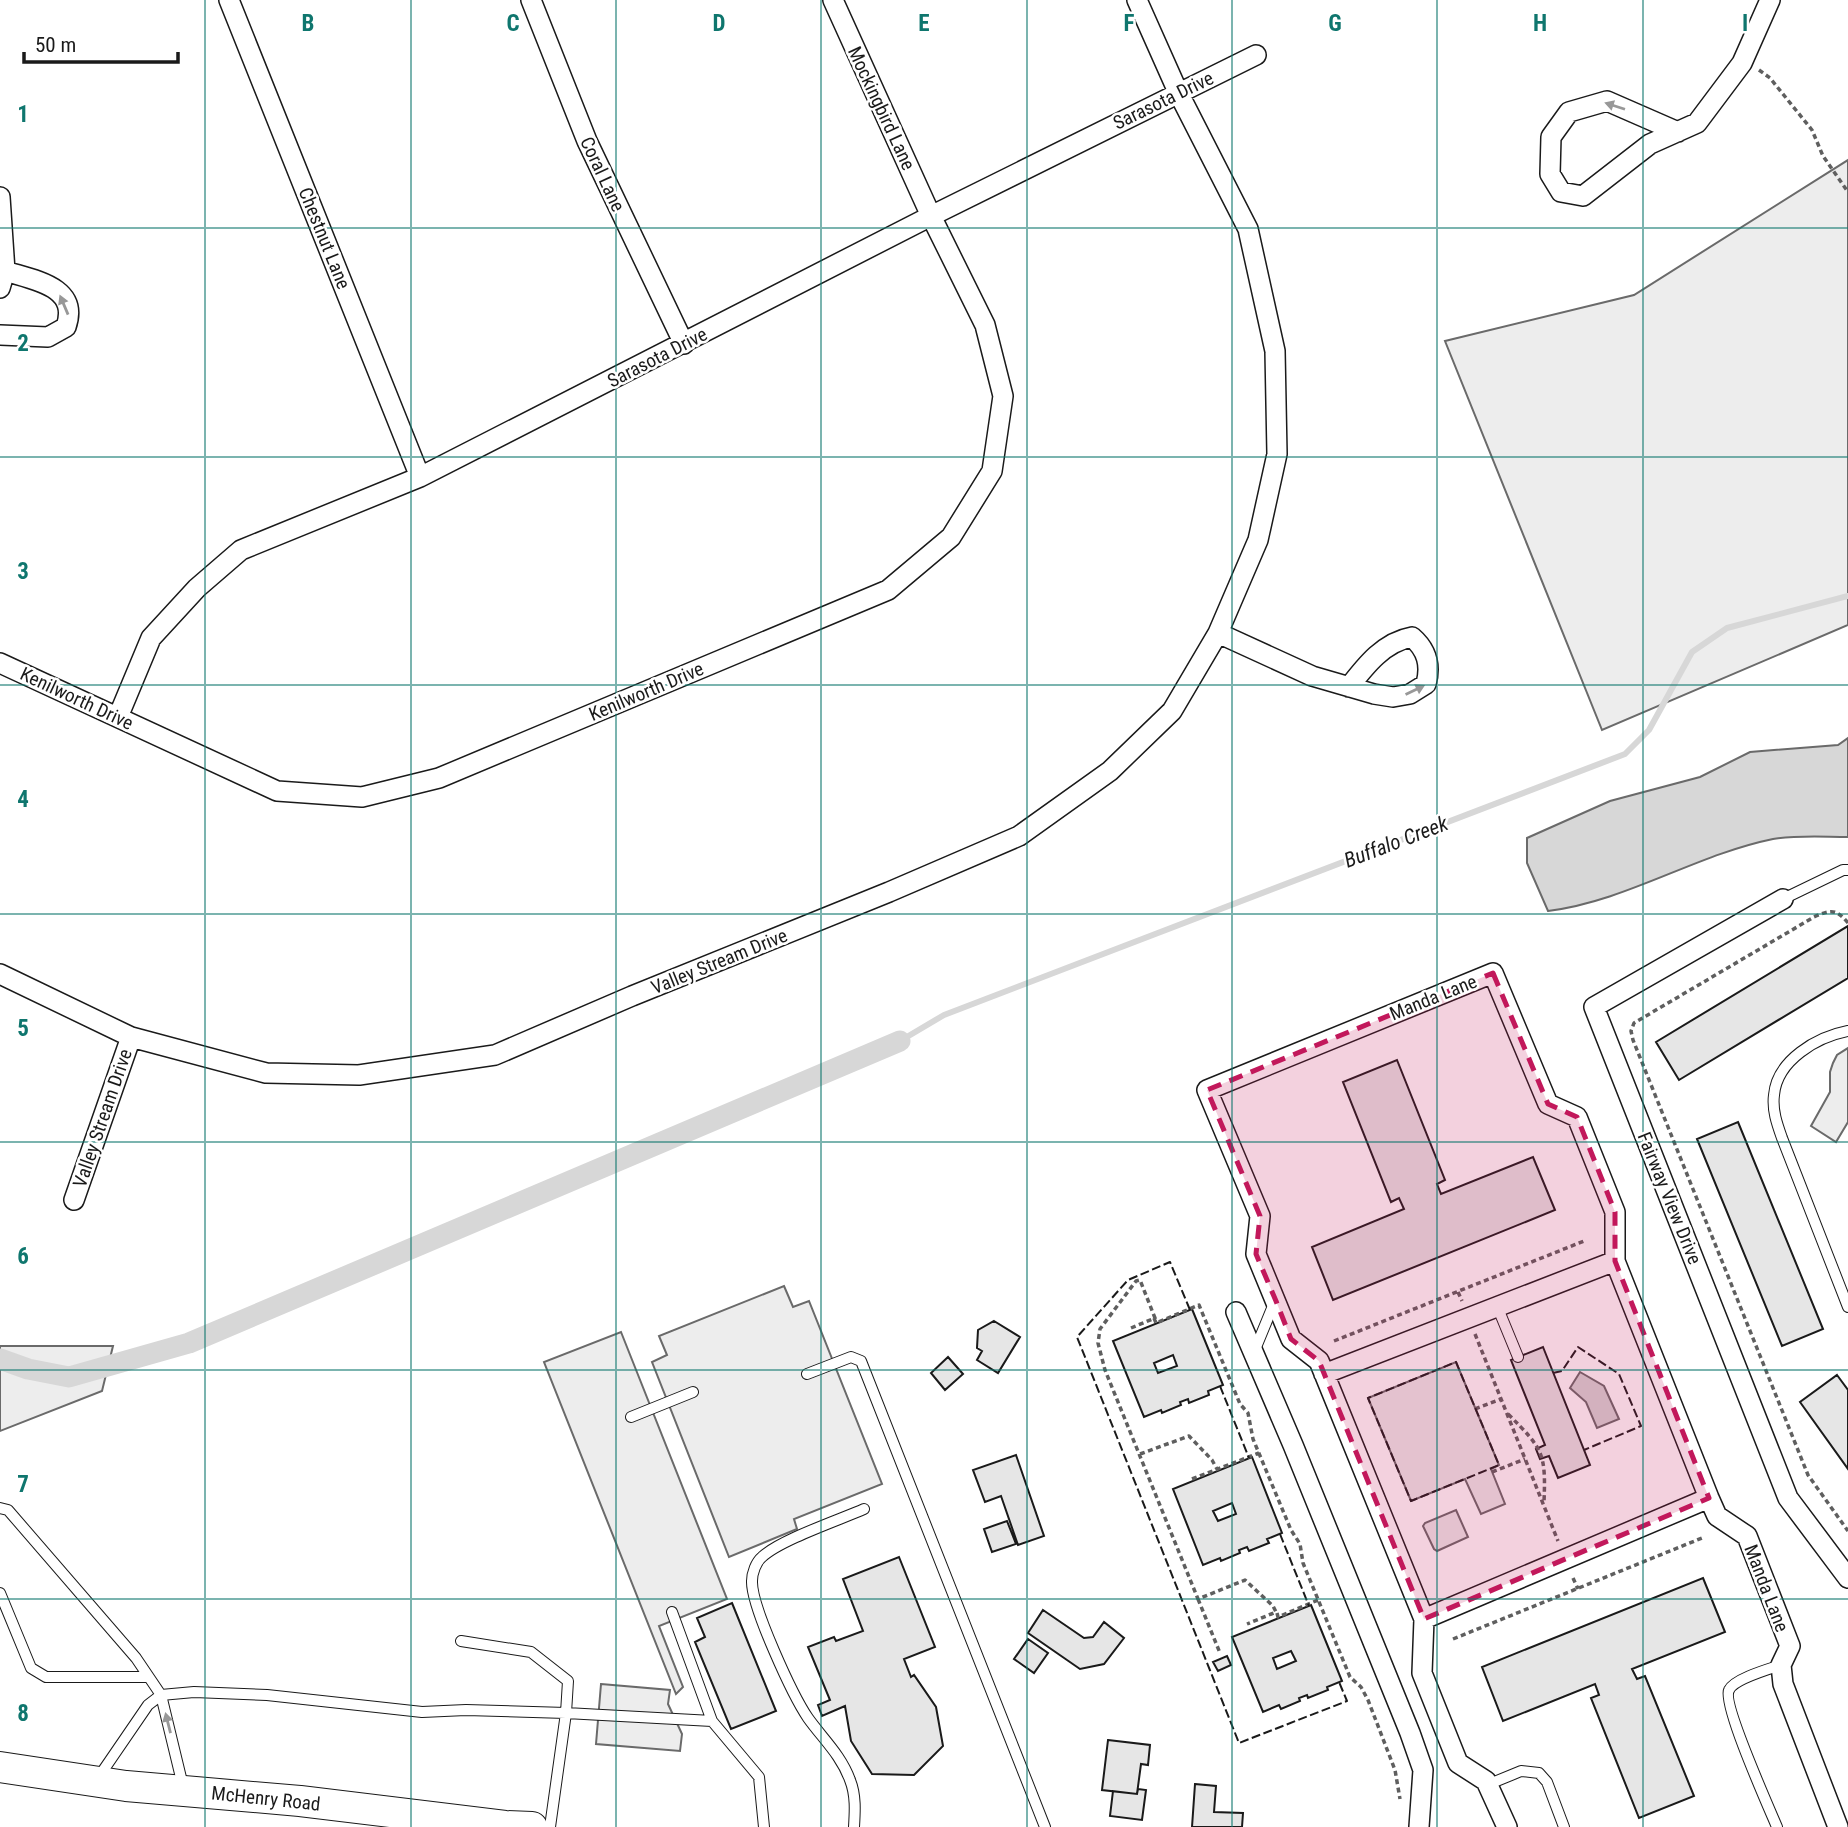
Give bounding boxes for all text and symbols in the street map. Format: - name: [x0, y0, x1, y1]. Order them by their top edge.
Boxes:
- text: B: [302, 10, 314, 37]
- text: C: [506, 10, 520, 37]
- text: D: [713, 10, 726, 37]
- text: E: [918, 10, 930, 37]
- text: F: [1124, 10, 1135, 37]
- text: G: [1328, 10, 1342, 37]
- text: H: [1533, 10, 1547, 37]
- text: I: [1742, 10, 1748, 37]
- scale bar: [24, 21, 178, 65]
- text: 50 m: [35, 33, 76, 57]
- street label: Mockingbird Lane: [843, 43, 920, 174]
- street label: Sarasota Drive: [1109, 66, 1217, 135]
- one-way arrow: [1604, 100, 1625, 110]
- text: 1: [17, 101, 29, 128]
- street label: Coral Lane: [575, 133, 630, 215]
- street label: Chestnut Lane: [294, 184, 355, 293]
- one-way arrow: [59, 294, 70, 315]
- street label: Sarasota Drive: [604, 322, 711, 392]
- text: 2: [17, 330, 29, 357]
- text: 3: [17, 558, 29, 585]
- street label: Kenilworth Drive: [585, 657, 707, 726]
- street label: Kenilworth Drive: [17, 662, 137, 735]
- one-way arrow: [1405, 684, 1425, 695]
- text: 4: [17, 786, 29, 813]
- water label: Buffalo Creek: [1341, 811, 1452, 873]
- street label: Valley Stream Drive: [648, 924, 791, 999]
- street label: Manda Lane: [1386, 970, 1480, 1025]
- text: 5: [17, 1015, 29, 1042]
- street label: Valley Stream Drive: [68, 1046, 137, 1190]
- street label: Fairway View Drive: [1633, 1129, 1707, 1268]
- text: 6: [17, 1243, 29, 1270]
- text: 7: [17, 1471, 29, 1498]
- street label: Manda Lane: [1739, 1541, 1794, 1635]
- text: 8: [17, 1700, 29, 1727]
- one-way arrow: [162, 1712, 173, 1734]
- street label: McHenry Road: [210, 1781, 322, 1816]

